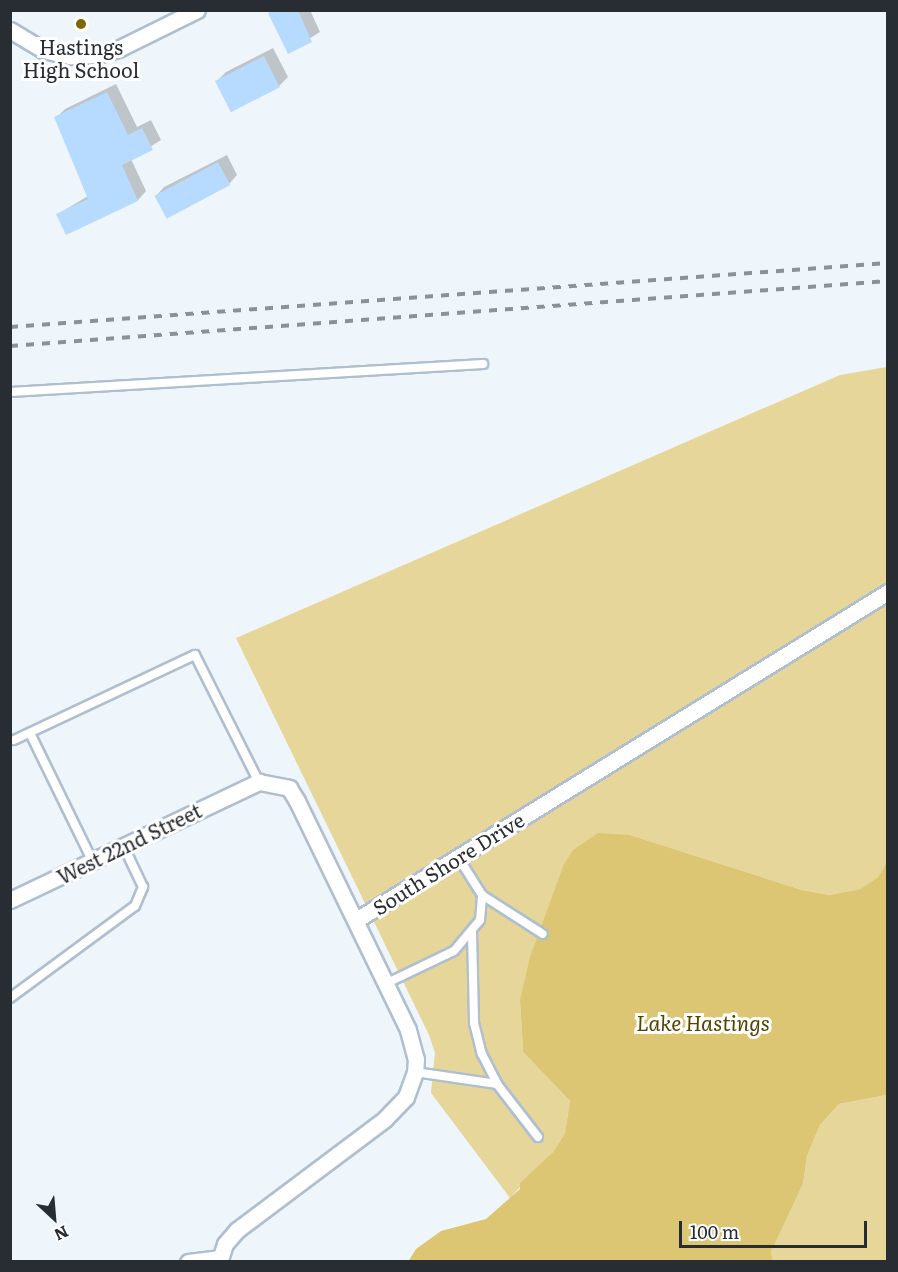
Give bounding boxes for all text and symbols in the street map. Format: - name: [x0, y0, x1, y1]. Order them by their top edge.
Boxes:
- marker: Hastings High School: [74, 17, 88, 31]
- place label: Hastings High School: [23, 34, 139, 81]
- street label: West 22nd Street: [53, 798, 205, 888]
- street label: South Shore Drive: [368, 807, 528, 919]
- water label: Lake Hastings: [636, 1009, 770, 1035]
- north arrow: [24, 1188, 84, 1248]
- scale bar: [682, 1209, 870, 1247]
- text: 100 m: [690, 1218, 739, 1245]
- text: N: [51, 1220, 73, 1248]

